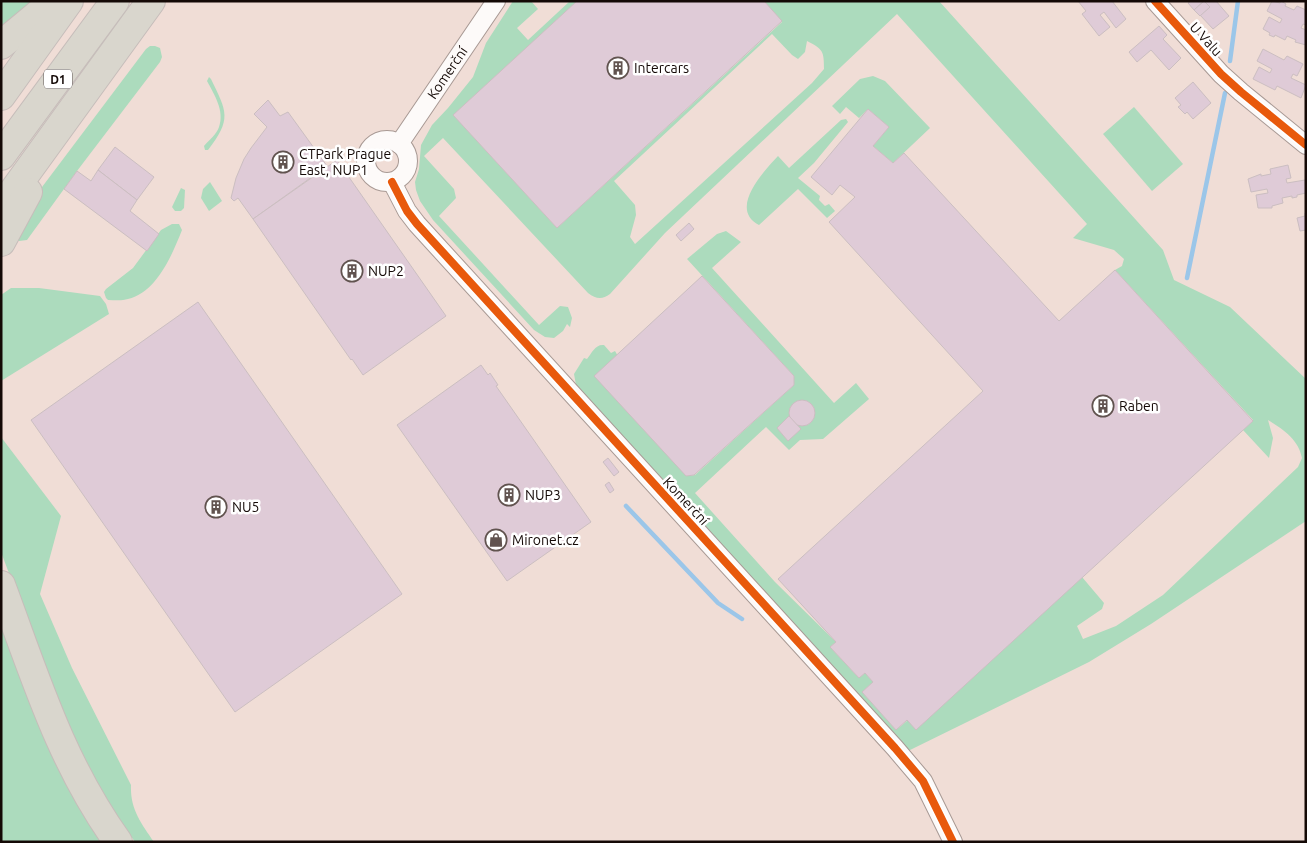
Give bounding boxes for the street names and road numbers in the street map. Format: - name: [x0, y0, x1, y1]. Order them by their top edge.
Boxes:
- street label: U Valu: [1187, 19, 1225, 59]
- street label: Komerční: [424, 43, 471, 102]
- road number: D1: [44, 70, 72, 88]
- street label: Komerční: [660, 474, 713, 529]

